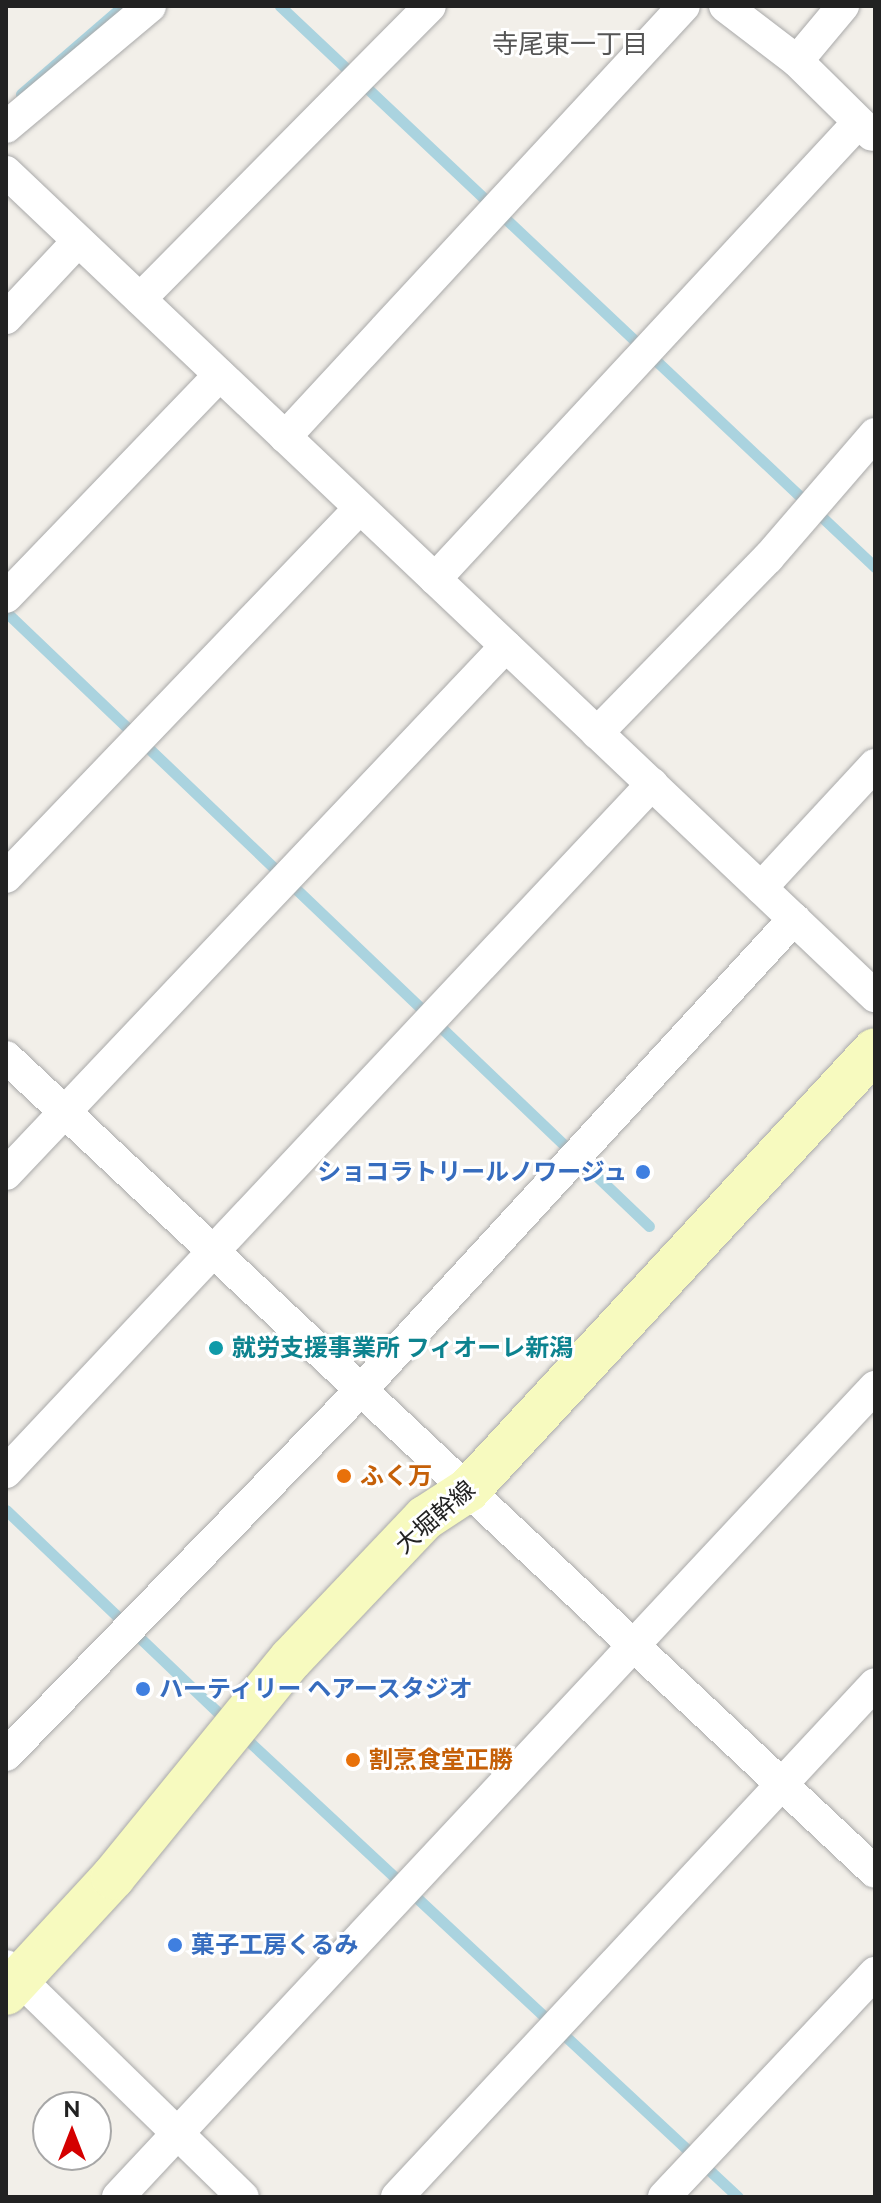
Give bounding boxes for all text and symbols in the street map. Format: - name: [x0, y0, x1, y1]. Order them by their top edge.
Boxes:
- district label: 寺尾東一丁目: [492, 29, 648, 61]
- place label: ショコラトリールノワージュ: [315, 1158, 627, 1186]
- marker: ショコラトリールノワージュ: [634, 1163, 652, 1181]
- place label: 就労支援事業所 フィオーレ新潟: [232, 1334, 574, 1362]
- marker: 就労支援事業所 フィオーレ新潟: [207, 1339, 225, 1357]
- place label: ふく万: [360, 1462, 432, 1490]
- marker: ふく万: [335, 1467, 353, 1485]
- street label: 大堀幹線: [389, 1475, 481, 1559]
- place label: ハーティリー ヘアースタジオ: [159, 1675, 475, 1703]
- marker: ハーティリー ヘアースタジオ: [134, 1680, 152, 1698]
- place label: 割烹食堂正勝: [369, 1746, 513, 1774]
- marker: 割烹食堂正勝: [344, 1751, 362, 1769]
- place label: 菓子工房くるみ: [191, 1931, 359, 1959]
- marker: 菓子工房くるみ: [166, 1936, 184, 1954]
- north arrow: [32, 2091, 112, 2171]
- text: N: [64, 2096, 80, 2122]

